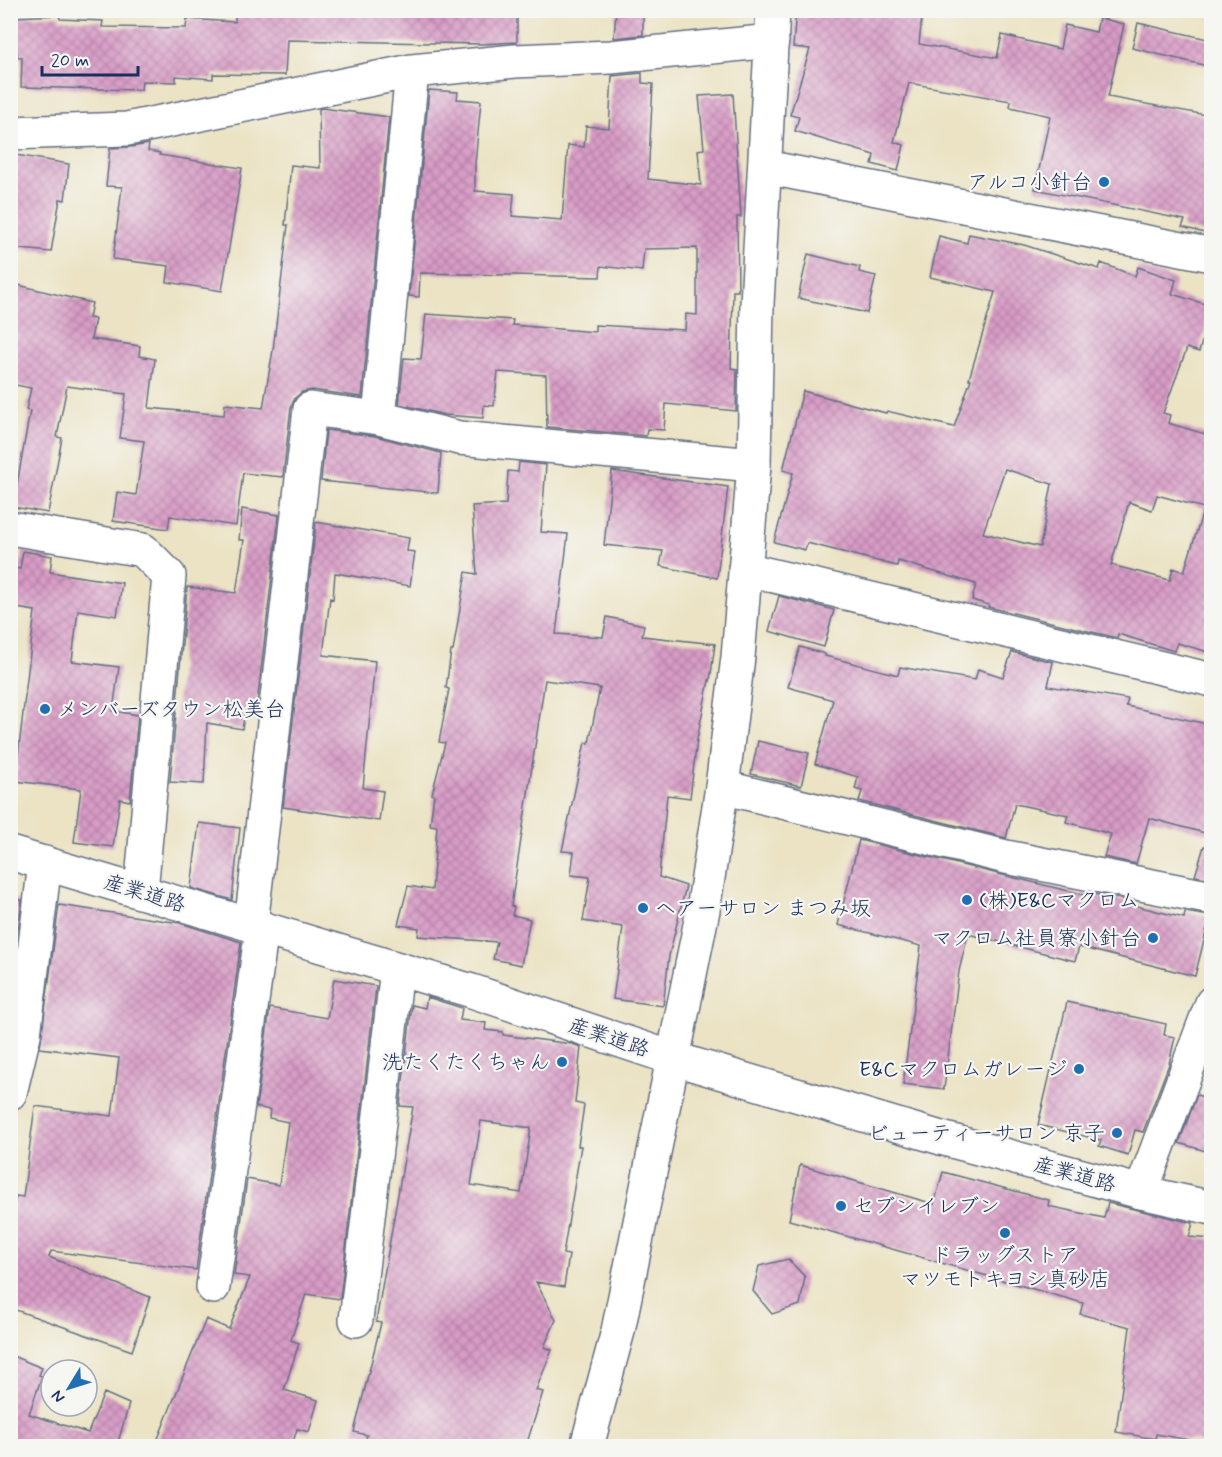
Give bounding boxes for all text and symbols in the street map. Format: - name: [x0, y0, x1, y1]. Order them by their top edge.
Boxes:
- scale bar: [42, 39, 138, 77]
- text: 20 m: [51, 49, 89, 73]
- place label: アルコ小針台: [967, 169, 1092, 197]
- marker: アルコ小針台: [1097, 175, 1111, 189]
- place label: メンバーズタウン松美台: [57, 696, 285, 724]
- marker: メンバーズタウン松美台: [38, 702, 52, 716]
- street label: 産業道路: [100, 868, 189, 920]
- place label: (株)E&Cマクロム: [979, 887, 1139, 915]
- marker: (株)E&Cマクロム: [960, 893, 974, 907]
- place label: ヘアーサロン まつみ坂: [655, 895, 871, 923]
- marker: ヘアーサロン まつみ坂: [636, 901, 650, 915]
- place label: マクロム社員寮小針台: [931, 925, 1141, 953]
- marker: マクロム社員寮小針台: [1146, 931, 1160, 945]
- street label: 産業道路: [564, 1012, 653, 1064]
- place label: 洗たくたくちゃん: [382, 1049, 550, 1077]
- marker: 洗たくたくちゃん: [555, 1055, 569, 1069]
- place label: E&Cマクロムガレージ: [859, 1056, 1067, 1084]
- marker: E&Cマクロムガレージ: [1072, 1062, 1086, 1076]
- place label: ビューティーサロン 京子: [867, 1120, 1105, 1148]
- marker: ビューティーサロン 京子: [1110, 1126, 1124, 1140]
- street label: 産業道路: [1031, 1151, 1119, 1199]
- place label: セブンイレブン: [853, 1193, 1000, 1221]
- marker: セブンイレブン: [834, 1199, 848, 1213]
- marker: ドラッグストア マツモトキヨシ真砂店: [998, 1226, 1012, 1240]
- place label: ドラッグストア マツモトキヨシ真砂店: [900, 1242, 1110, 1294]
- north arrow: [39, 1358, 99, 1418]
- text: N: [47, 1386, 70, 1407]

